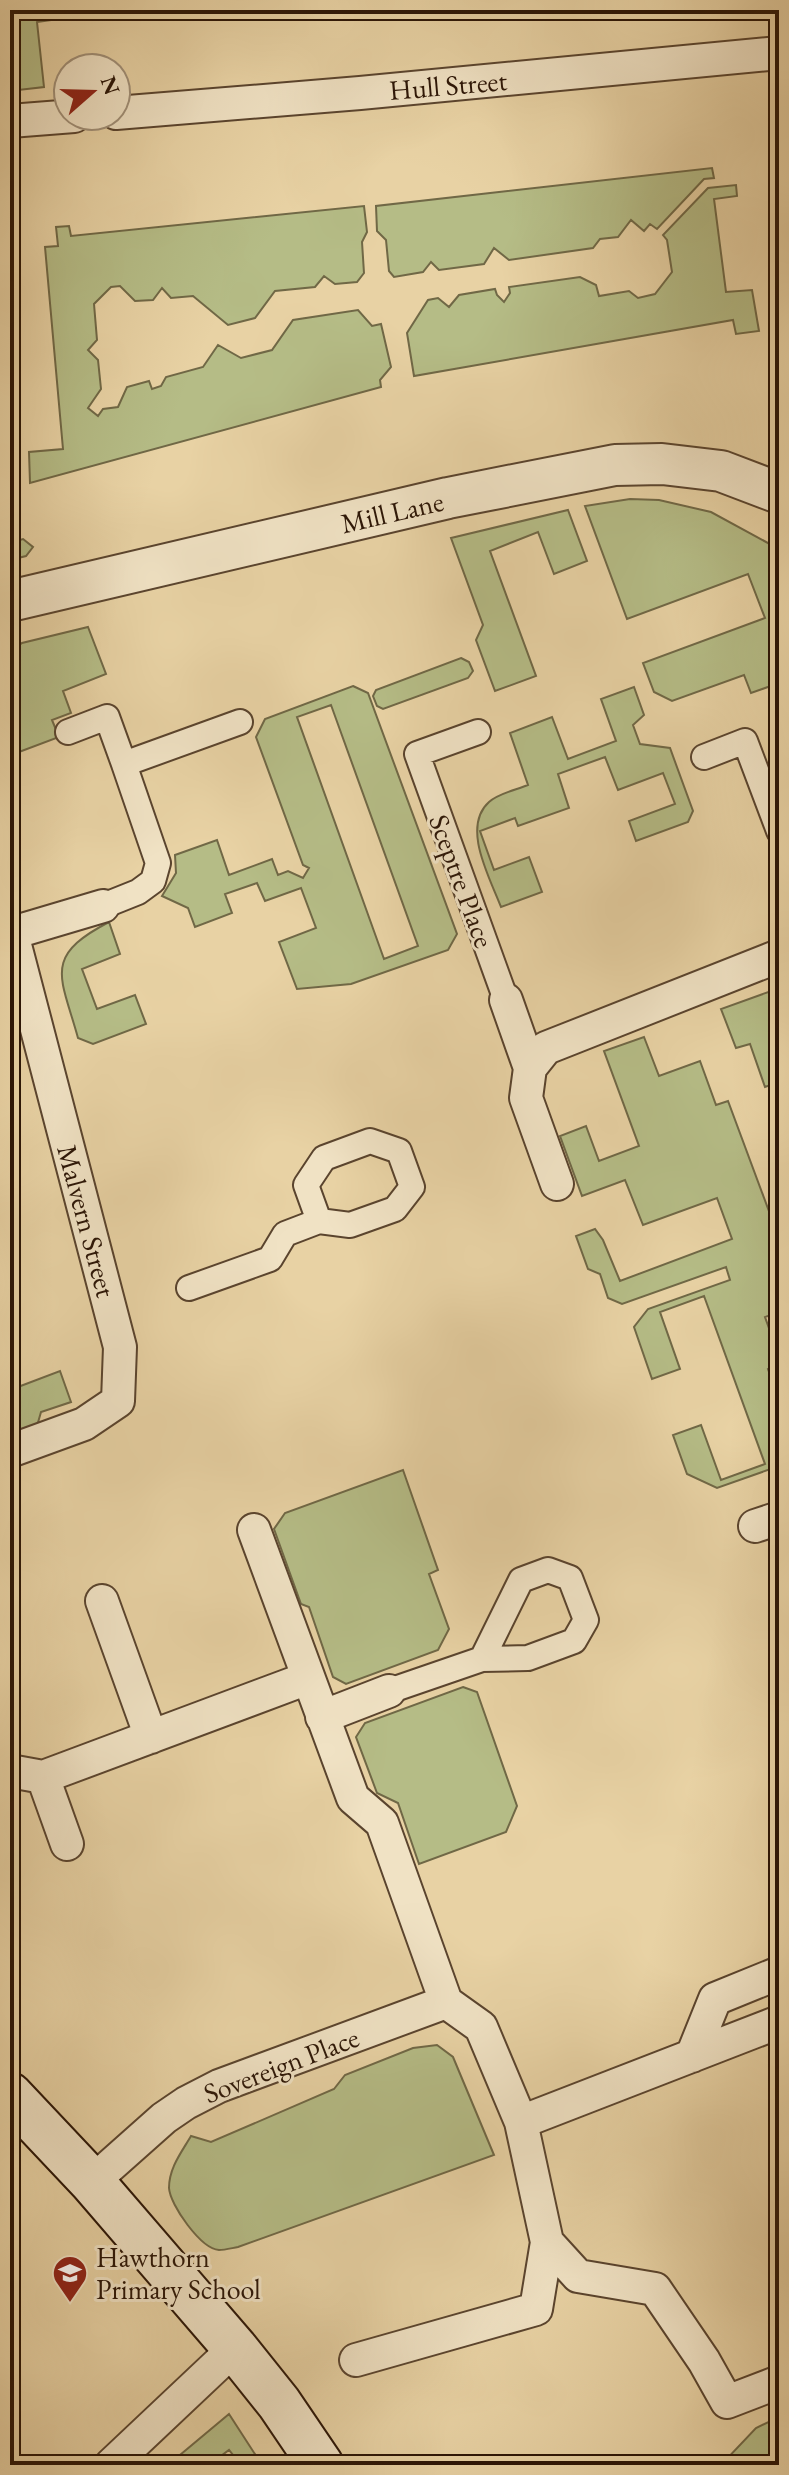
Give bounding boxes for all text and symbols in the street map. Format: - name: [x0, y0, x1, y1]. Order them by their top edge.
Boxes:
- north arrow: [52, 52, 132, 132]
- street label: Hull Street: [388, 62, 509, 108]
- text: N: [94, 72, 127, 99]
- street label: Mill Lane: [337, 483, 447, 541]
- street label: Sceptre Place: [421, 809, 503, 953]
- street label: Malvern Street: [49, 1141, 125, 1301]
- street label: Sovereign Place: [198, 2019, 364, 2111]
- place label: Hawthorn Primary School: [96, 2239, 261, 2307]
- school or university icon: Hawthorn Primary School: [51, 2254, 89, 2304]

